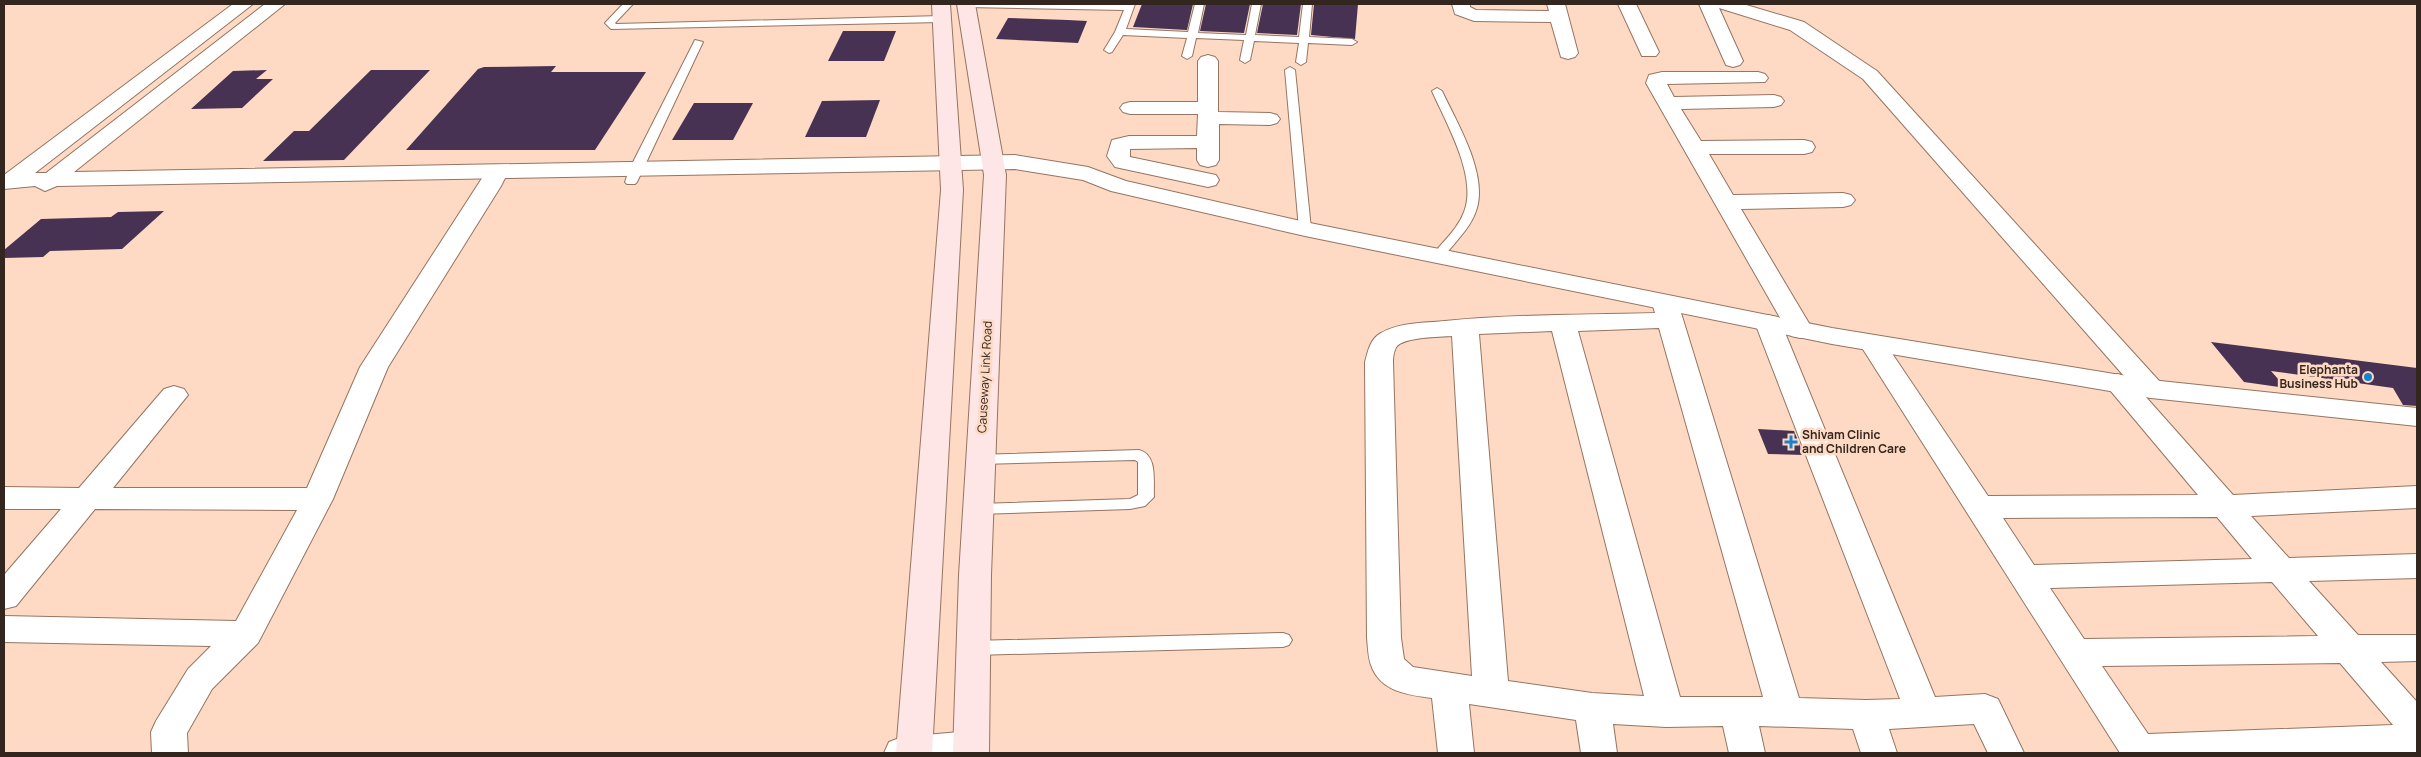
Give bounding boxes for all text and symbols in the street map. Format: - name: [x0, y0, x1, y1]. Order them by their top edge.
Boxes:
- street label: Causeway Link Road: [973, 321, 996, 433]
- place label: Elephanta Business Hub: [2279, 361, 2358, 392]
- marker: Elephanta Business Hub: [2362, 371, 2374, 383]
- place label: Shivam Clinic and Children Care: [1802, 426, 1906, 457]
- marker: Shivam Clinic and Children Care: [1784, 435, 1798, 449]

